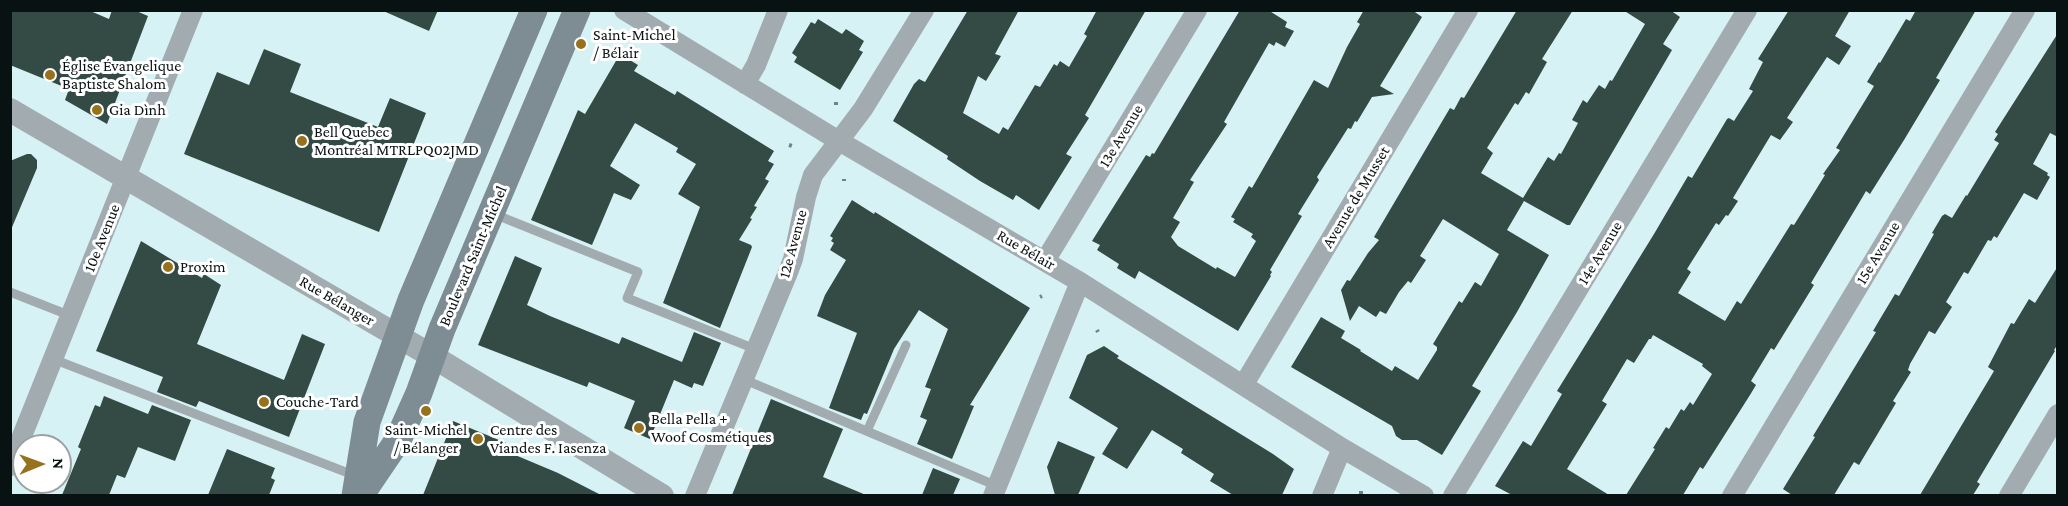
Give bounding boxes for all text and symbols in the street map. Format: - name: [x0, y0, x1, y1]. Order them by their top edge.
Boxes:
- place label: Saint-Michel / Bélair: [593, 25, 676, 63]
- marker: Saint-Michel / Bélair: [574, 37, 588, 51]
- place label: Église Évangelique Baptiste Shalom: [62, 56, 181, 94]
- marker: Église Évangelique Baptiste Shalom: [43, 68, 57, 82]
- place label: Gia Dình: [109, 100, 166, 120]
- street label: 13e Avenue: [1095, 101, 1147, 171]
- marker: Gia Dình: [90, 103, 104, 117]
- place label: Bell Quebec Montréal MTRLPQ02JMD: [314, 122, 479, 160]
- marker: Bell Quebec Montréal MTRLPQ02JMD: [295, 134, 309, 148]
- street label: Avenue de Musset: [1318, 143, 1394, 251]
- street label: Boulevard Saint-Michel: [435, 183, 511, 329]
- street label: 10e Avenue: [80, 201, 124, 275]
- street label: 12e Avenue: [775, 208, 811, 280]
- street label: 14e Avenue: [1574, 218, 1626, 288]
- street label: 15e Avenue: [1852, 218, 1904, 288]
- street label: Rue Bélair: [993, 226, 1059, 274]
- place label: Proxim: [180, 257, 226, 277]
- marker: Proxim: [161, 260, 175, 274]
- street label: Rue Bélanger: [296, 272, 378, 330]
- place label: Couche-Tard: [276, 392, 359, 412]
- marker: Couche-Tard: [257, 395, 271, 409]
- marker: Saint-Michel / Bélanger: [419, 404, 433, 418]
- place label: Bella Pella + Woof Cosmétiques: [651, 409, 772, 447]
- place label: Saint-Michel / Bélanger: [385, 420, 467, 458]
- place label: Centre des Viandes F. Iasenza: [490, 420, 606, 458]
- marker: Bella Pella + Woof Cosmétiques: [632, 421, 646, 435]
- marker: Centre des Viandes F. Iasenza: [471, 432, 485, 446]
- north arrow: [12, 434, 72, 494]
- text: N: [50, 458, 67, 469]

